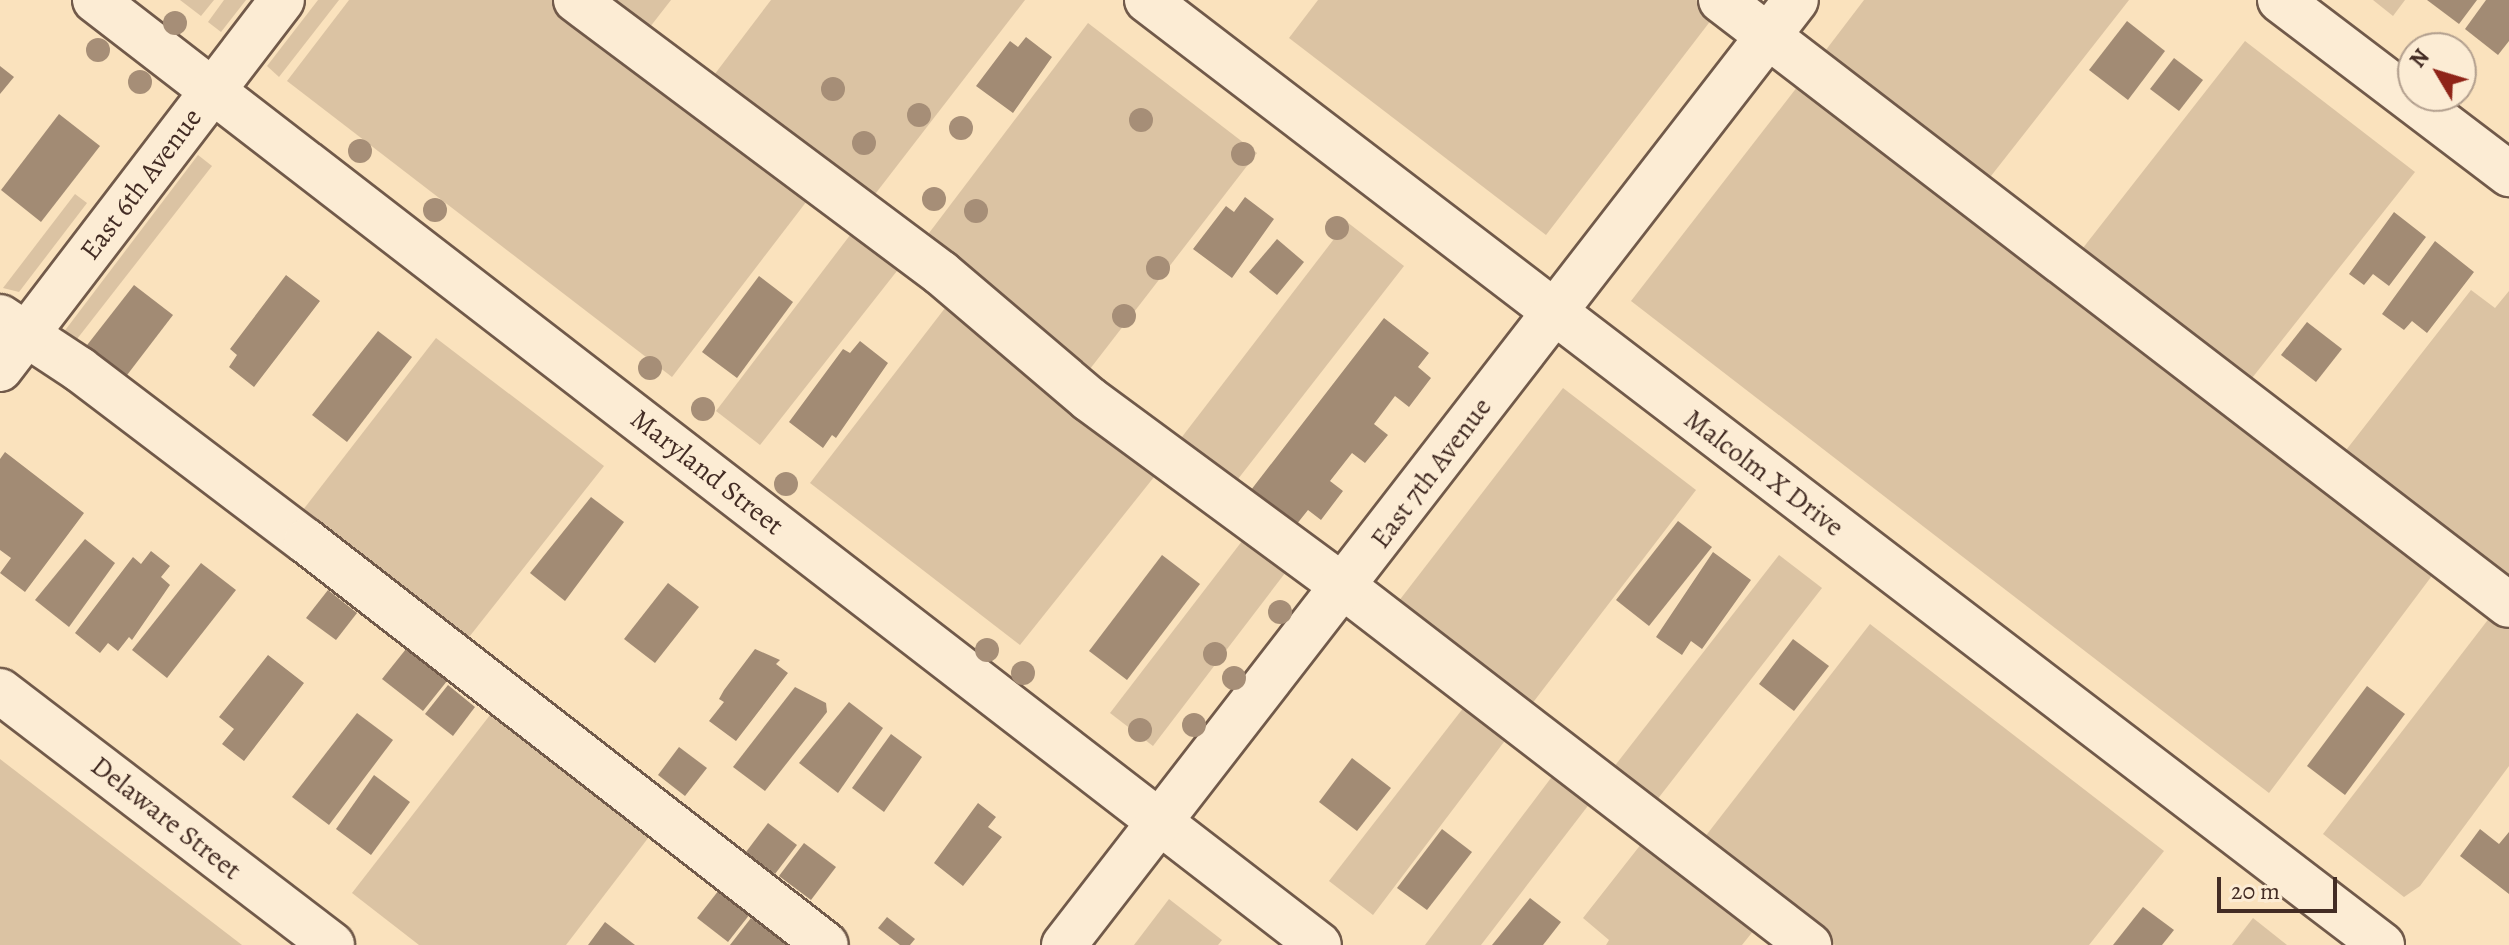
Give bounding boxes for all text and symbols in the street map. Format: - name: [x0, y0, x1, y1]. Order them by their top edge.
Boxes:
- north arrow: [2397, 32, 2477, 112]
- text: N: [2403, 43, 2436, 74]
- street label: East 6th Avenue: [73, 102, 209, 266]
- street label: East 7th Avenue: [1363, 391, 1499, 555]
- street label: Maryland Street: [624, 402, 790, 542]
- street label: Malcolm X Drive: [1678, 402, 1850, 544]
- street label: Delaware Street: [84, 749, 248, 887]
- scale bar: [2221, 861, 2341, 911]
- text: 20 m: [2231, 875, 2280, 907]

